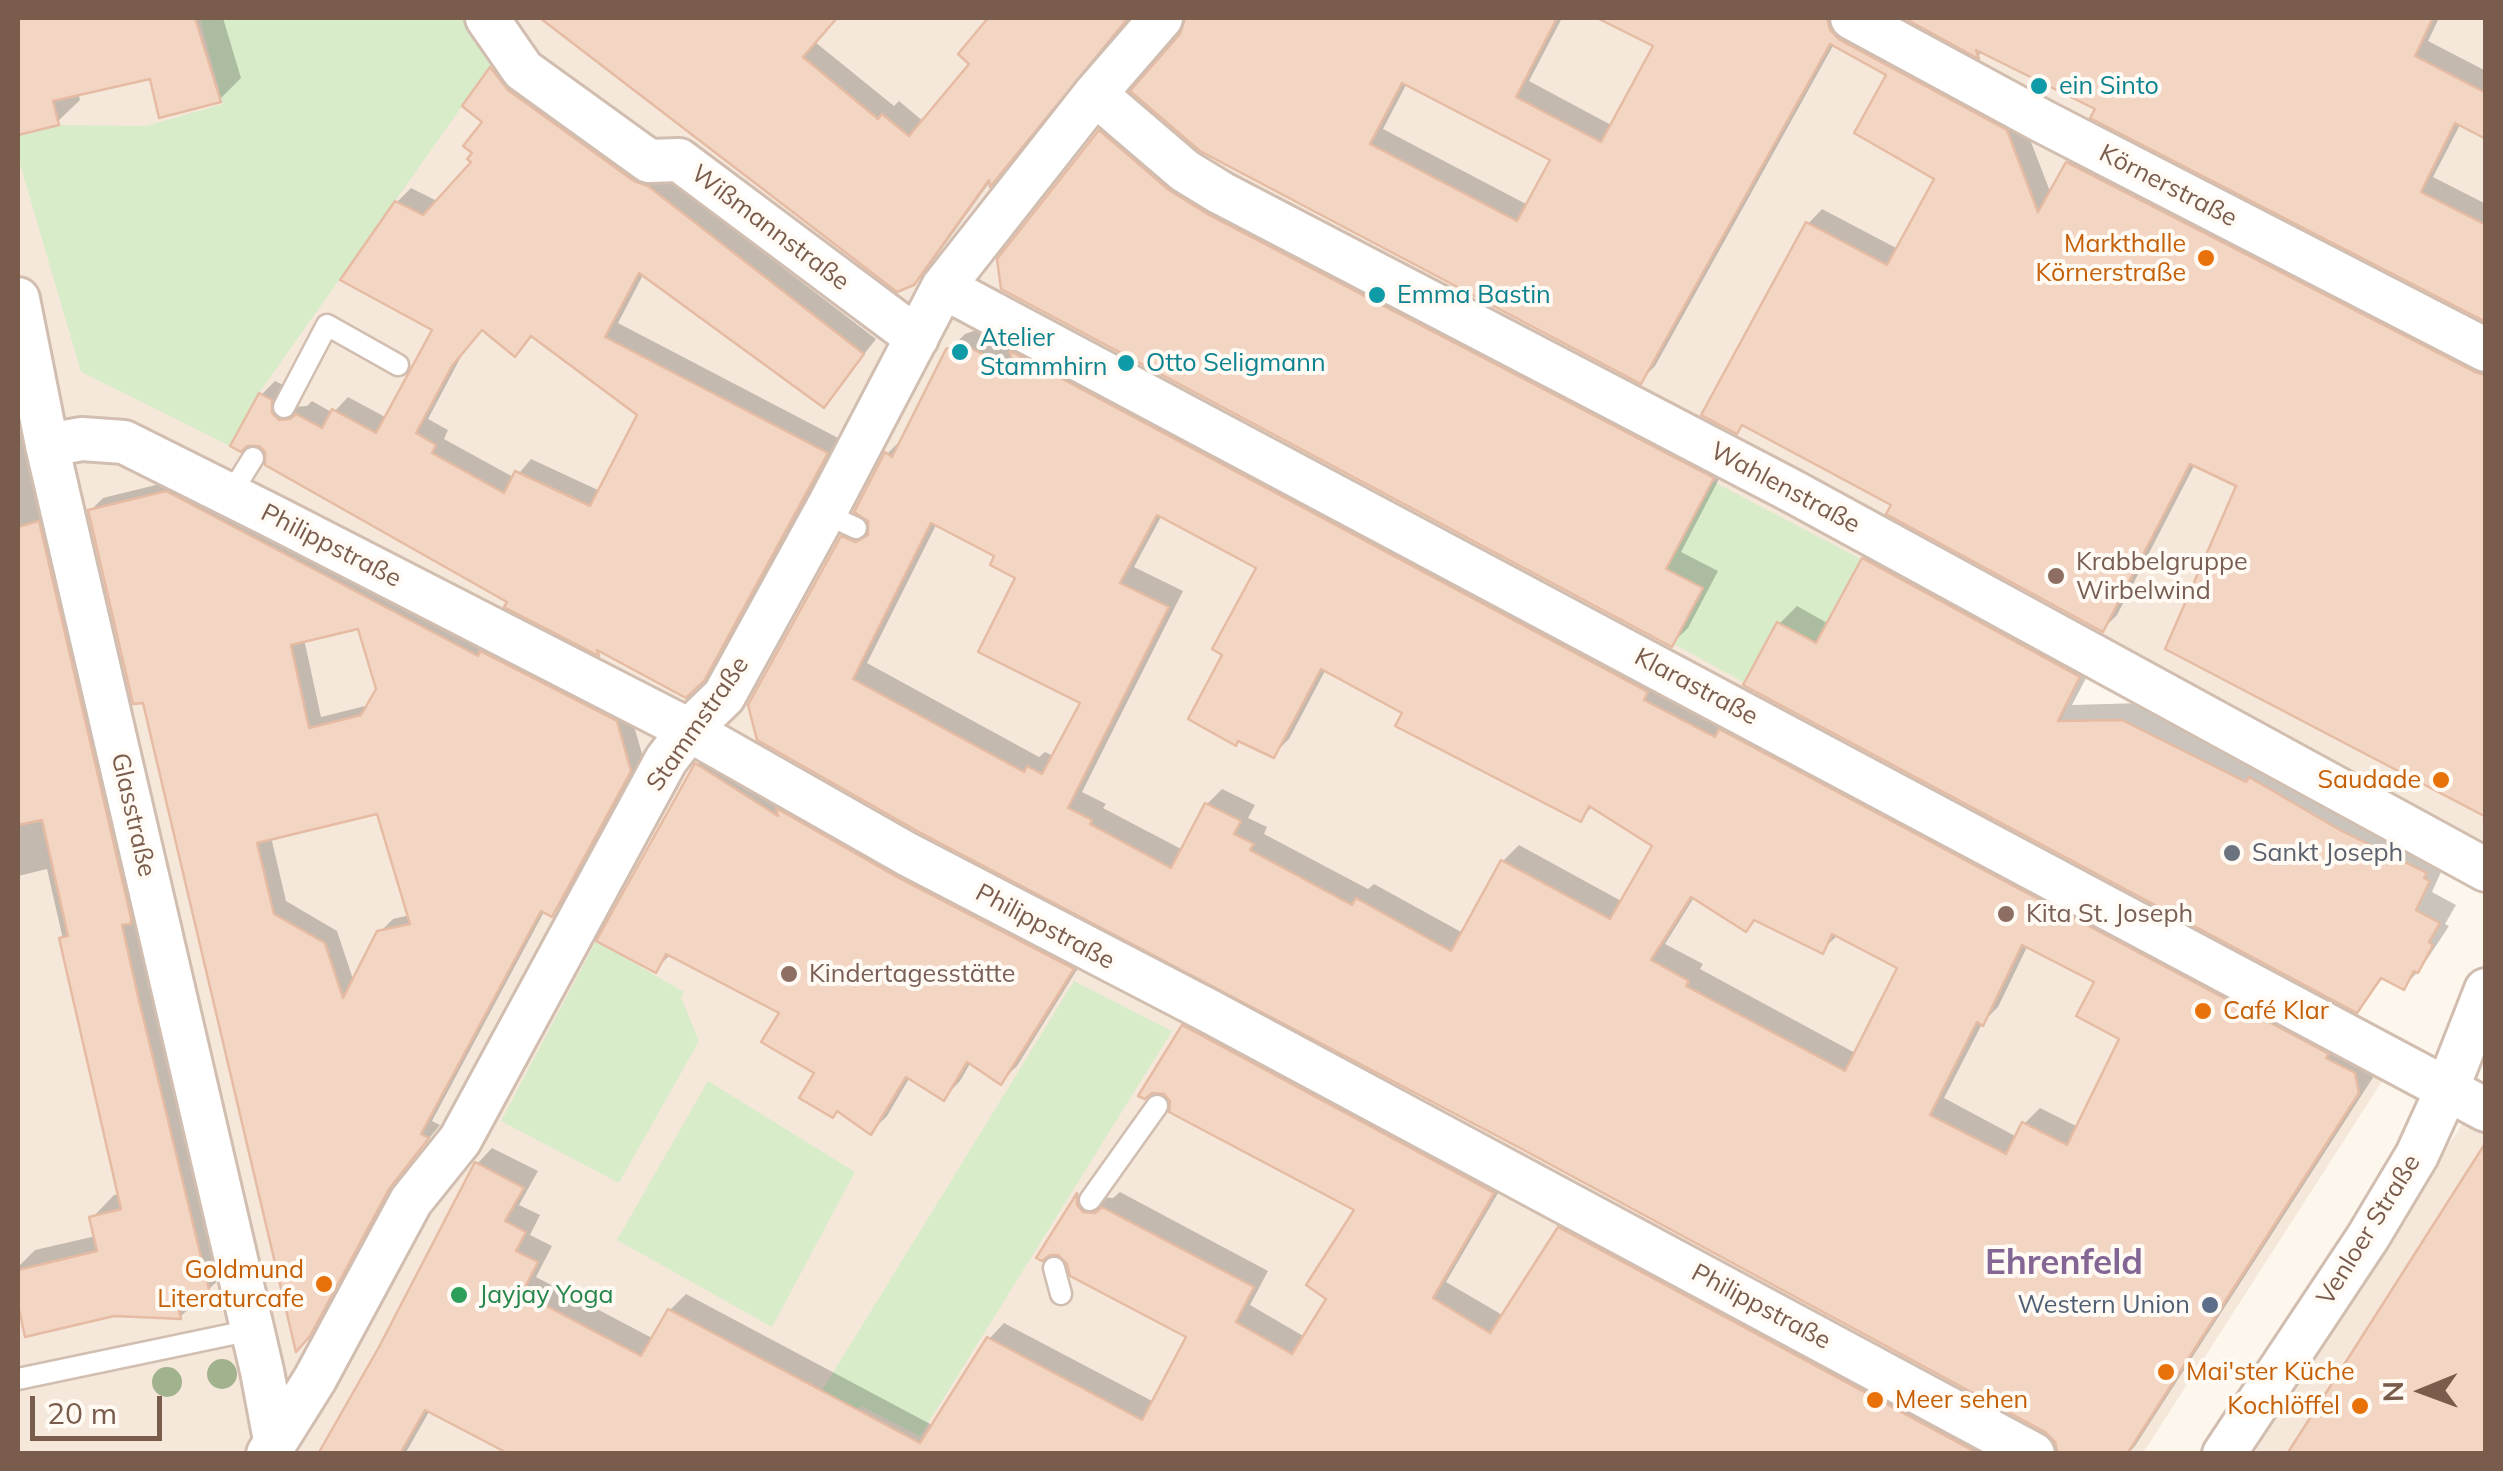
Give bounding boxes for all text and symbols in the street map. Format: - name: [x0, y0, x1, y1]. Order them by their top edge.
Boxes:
- place label: ein Sinto: [2059, 71, 2159, 101]
- marker: ein Sinto: [2028, 75, 2050, 97]
- street label: Körnerstraße: [2094, 138, 2242, 234]
- street label: Wißmannstraße: [685, 159, 855, 297]
- place label: Markthalle Körnerstraße: [2035, 229, 2186, 288]
- marker: Markthalle Körnerstraße: [2195, 247, 2217, 269]
- place label: Emma Bastin: [1397, 280, 1551, 310]
- marker: Emma Bastin: [1366, 284, 1388, 306]
- place label: Atelier Stammhirn: [980, 323, 1108, 382]
- marker: Atelier Stammhirn: [949, 341, 971, 363]
- place label: Otto Seligmann: [1146, 348, 1326, 378]
- marker: Otto Seligmann: [1115, 352, 1137, 374]
- street label: Wahlenstraße: [1705, 436, 1865, 540]
- street label: Philippstraße: [256, 498, 406, 594]
- place label: Krabbelgruppe Wirbelwind: [2076, 547, 2248, 606]
- marker: Krabbelgruppe Wirbelwind: [2045, 565, 2067, 587]
- street label: Klarastraße: [1629, 642, 1763, 732]
- street label: Stammstraße: [641, 651, 755, 797]
- street label: Glasstraße: [104, 750, 162, 880]
- place label: Saudade: [2317, 765, 2421, 795]
- marker: Saudade: [2430, 769, 2452, 791]
- place label: Sankt Joseph: [2252, 838, 2403, 868]
- marker: Sankt Joseph: [2221, 842, 2243, 864]
- street label: Philippstraße: [970, 878, 1120, 976]
- place label: Kita St. Joseph: [2026, 899, 2193, 929]
- marker: Kita St. Joseph: [1995, 903, 2017, 925]
- place label: Kindertagesstätte: [809, 959, 1015, 989]
- marker: Kindertagesstätte: [778, 963, 800, 985]
- place label: Café Klar: [2223, 996, 2329, 1026]
- marker: Café Klar: [2192, 1000, 2214, 1022]
- street label: Venloer Straße: [2311, 1149, 2427, 1311]
- district label: Ehrenfeld: [1985, 1242, 2143, 1284]
- place label: Goldmund Literaturcafe: [157, 1255, 304, 1314]
- street label: Philippstraße: [1686, 1258, 1836, 1356]
- marker: Goldmund Literaturcafe: [313, 1273, 335, 1295]
- place label: Jayjay Yoga: [479, 1280, 614, 1310]
- marker: Jayjay Yoga: [448, 1284, 470, 1306]
- place label: Western Union: [2018, 1290, 2190, 1320]
- marker: Western Union: [2199, 1294, 2221, 1316]
- north arrow: [2373, 1341, 2473, 1441]
- place label: Mai'ster Küche: [2186, 1357, 2355, 1387]
- marker: Mai'ster Küche: [2155, 1361, 2177, 1383]
- scale bar: [35, 1376, 168, 1438]
- text: N: [2375, 1381, 2410, 1402]
- place label: Meer sehen: [1895, 1385, 2028, 1415]
- marker: Meer sehen: [1864, 1389, 1886, 1411]
- place label: Kochlöffel: [2227, 1391, 2340, 1421]
- text: 20 m: [47, 1394, 117, 1432]
- marker: Kochlöffel: [2349, 1395, 2371, 1417]

